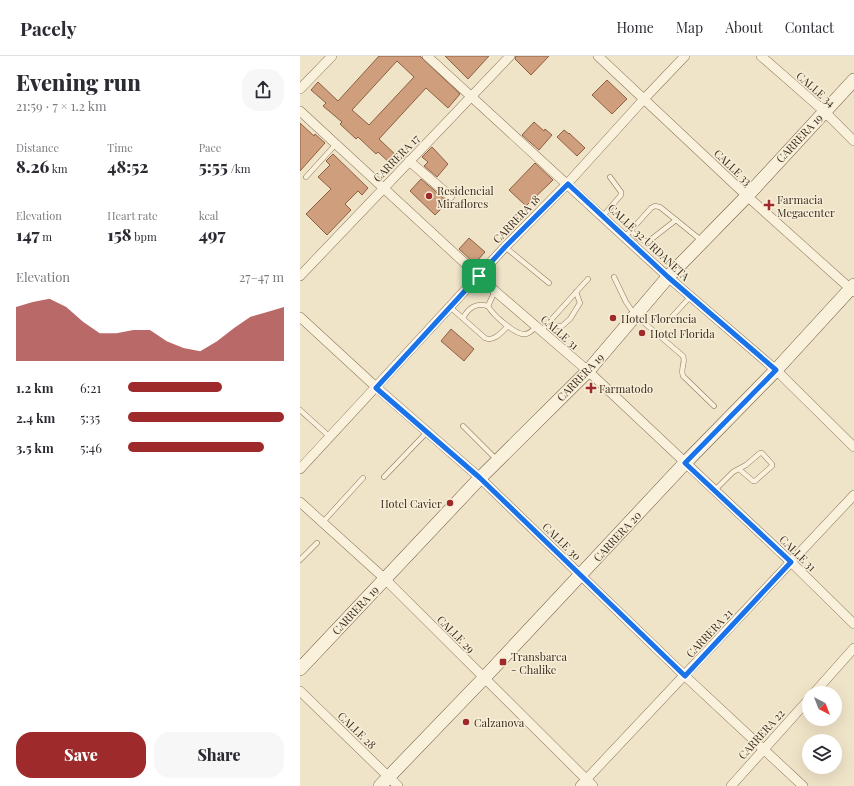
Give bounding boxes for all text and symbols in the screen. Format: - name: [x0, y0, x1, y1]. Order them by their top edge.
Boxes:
- text: Pacely: [20, 15, 77, 41]
- text: Home: [616, 18, 654, 37]
- text: Map: [676, 18, 703, 37]
- text: About: [725, 18, 763, 37]
- text: Contact: [785, 18, 834, 37]
- text: Evening run: [16, 67, 141, 97]
- street label: CALLE 34: [793, 68, 839, 110]
- button: share: [242, 69, 284, 111]
- text: 21:59 · 7 × 1.2 km: [16, 97, 107, 114]
- street label: CARRERA 19: [772, 110, 826, 166]
- street label: CARRERA 17: [370, 131, 423, 185]
- text: Distance: [16, 140, 59, 155]
- text: Time: [107, 140, 133, 155]
- text: Pace: [199, 140, 221, 155]
- street label: CALLE 33: [711, 146, 755, 188]
- text: 8.26: [16, 155, 49, 177]
- text: 48:52: [107, 155, 149, 177]
- text: 5:55: [199, 155, 228, 177]
- text: km: [49, 161, 68, 176]
- text: /km: [228, 161, 251, 176]
- place label: Residencial Miraflores: [437, 183, 494, 211]
- marker: Residencial Miraflores: [424, 191, 434, 201]
- street label: CARRERA 18: [489, 191, 543, 246]
- place label: Farmacia Megacenter: [777, 192, 835, 220]
- street label: CALLE 32 URDANETA: [605, 200, 693, 284]
- marker: Farmacia Megacenter: [764, 200, 774, 210]
- text: Elevation: [16, 208, 62, 223]
- text: Heart rate: [107, 208, 158, 223]
- text: kcal: [199, 208, 218, 223]
- text: 147: [16, 223, 40, 245]
- text: 158: [107, 223, 132, 245]
- text: 497: [199, 223, 225, 245]
- text: m: [40, 229, 52, 244]
- text: bpm: [132, 229, 157, 244]
- pin: [462, 259, 496, 293]
- icon: arrive: [468, 265, 490, 287]
- text: Elevation: [16, 268, 70, 285]
- text: 27–47 m: [239, 268, 284, 285]
- street label: CALLE 31: [538, 311, 582, 353]
- place label: Hotel Florencia: [621, 311, 697, 326]
- marker: Hotel Florencia: [608, 313, 618, 323]
- place label: Hotel Florida: [650, 326, 715, 341]
- marker: Hotel Florida: [637, 328, 647, 338]
- street label: CARRERA 19: [553, 349, 607, 404]
- text: 1.2 km: [16, 379, 53, 396]
- text: 6:21: [80, 379, 101, 396]
- place label: Farmatodo: [599, 381, 653, 396]
- marker: Farmatodo: [586, 383, 596, 393]
- text: 2.4 km: [16, 409, 55, 426]
- text: 5:35: [80, 409, 100, 426]
- text: 3.5 km: [16, 439, 54, 456]
- text: 5:46: [80, 439, 102, 456]
- place label: Hotel Cavier: [380, 496, 442, 511]
- marker: Hotel Cavier: [445, 498, 455, 508]
- street label: CARRERA 20: [590, 507, 645, 564]
- street label: CALLE 30: [539, 519, 585, 563]
- street label: CALLE 31: [776, 532, 820, 574]
- street label: CARRERA 19: [328, 582, 382, 638]
- street label: CARRERA 21: [683, 605, 735, 661]
- street label: CALLE 29: [434, 612, 478, 656]
- place label: Transbarca - Chalike: [511, 649, 567, 677]
- marker: Transbarca - Chalike: [498, 657, 508, 667]
- north arrow: [802, 686, 842, 726]
- map controls: [802, 686, 842, 774]
- street label: CARRERA 22: [734, 706, 788, 762]
- street label: CALLE 28: [335, 708, 380, 752]
- place label: Calzanova: [474, 715, 525, 730]
- marker: Calzanova: [461, 717, 471, 727]
- button: Save: [16, 732, 146, 778]
- button: Share: [154, 732, 284, 778]
- button: layers: [802, 734, 842, 774]

